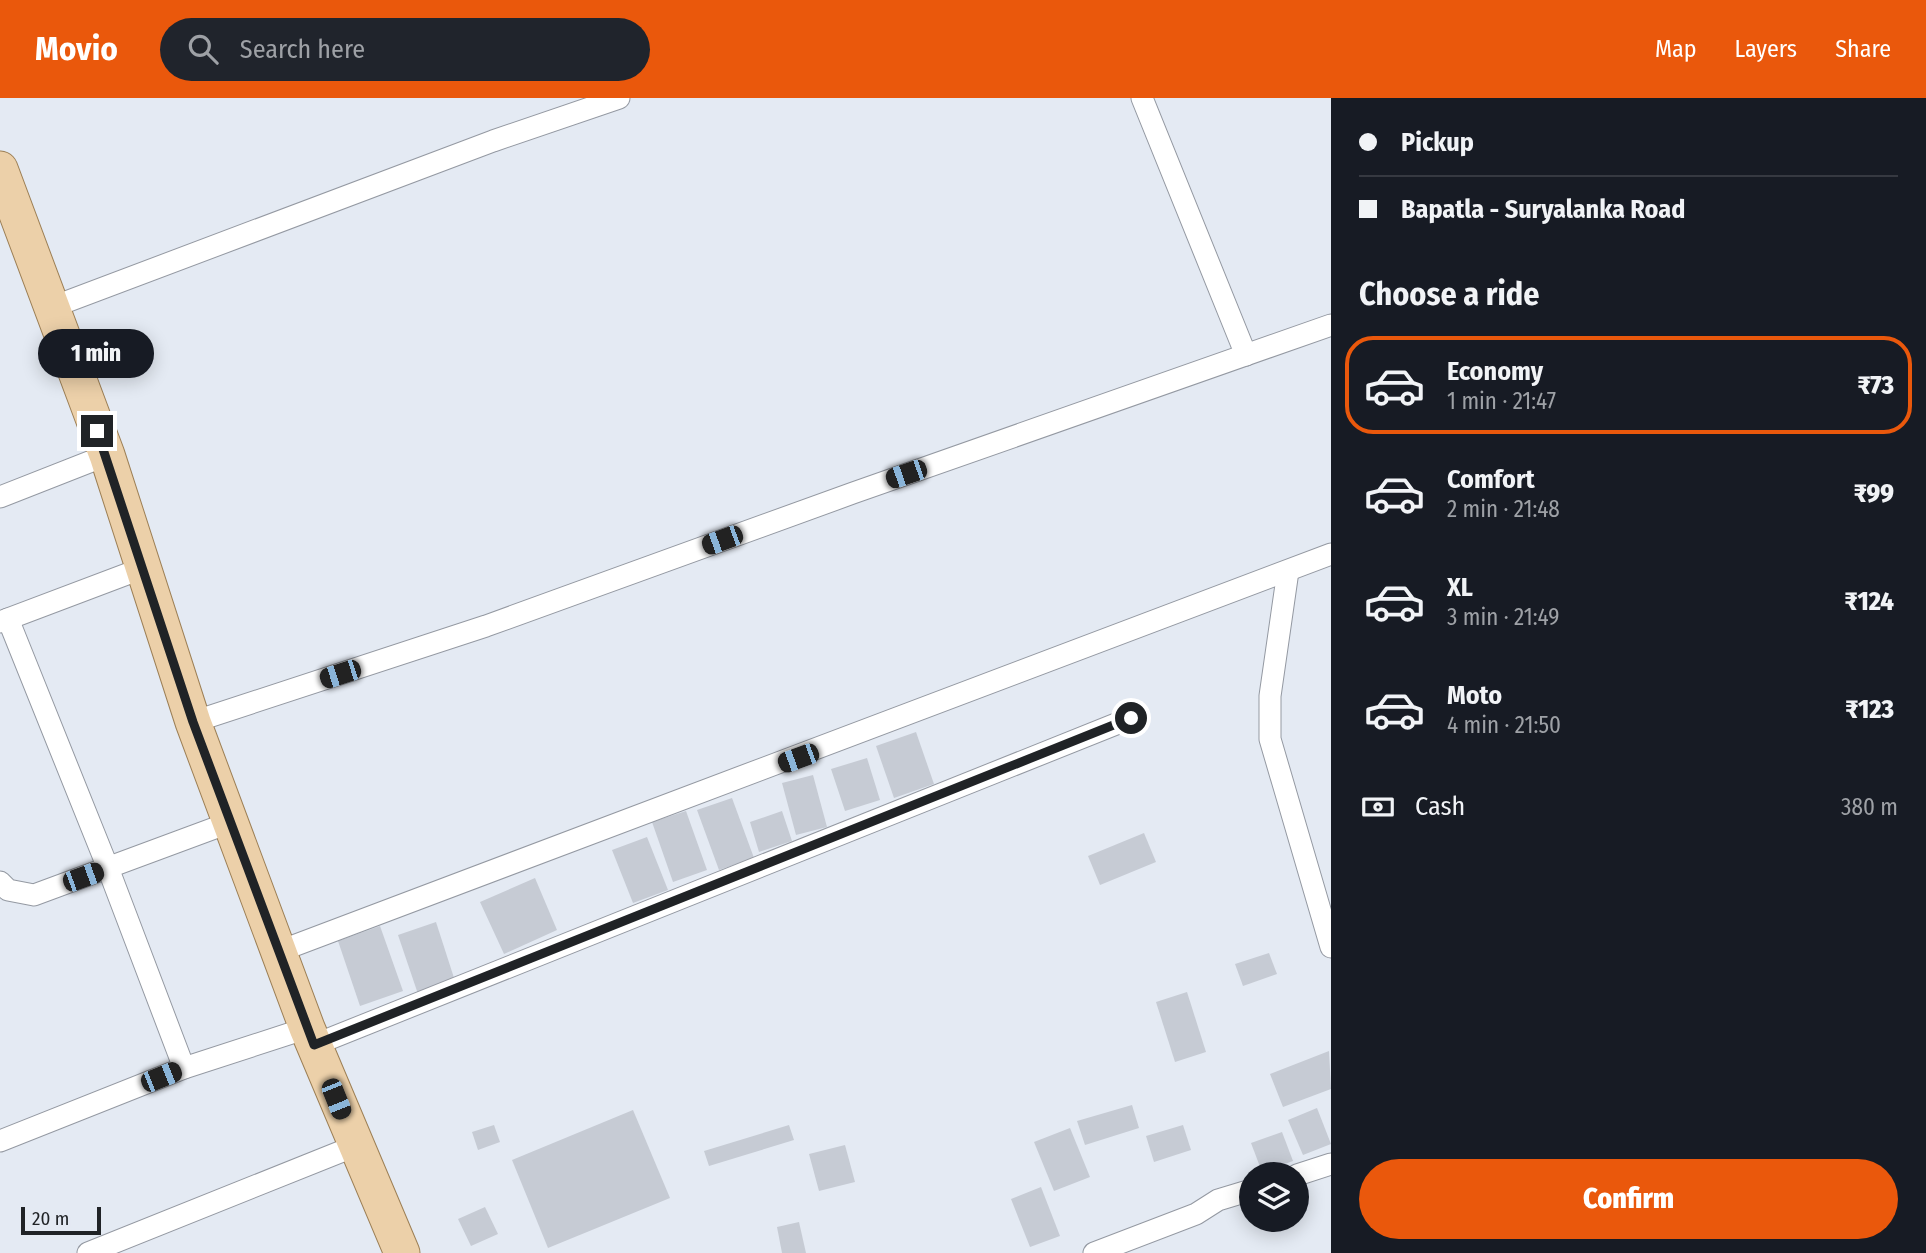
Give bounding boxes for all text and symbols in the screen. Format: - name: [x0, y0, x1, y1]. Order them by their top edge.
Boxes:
- search box: [160, 18, 650, 81]
- text: Movio: [35, 29, 118, 69]
- icon: search: [184, 30, 222, 68]
- text: Search here: [240, 34, 365, 65]
- text: Map: [1655, 35, 1697, 63]
- text: Layers: [1735, 35, 1797, 63]
- text: Share: [1835, 35, 1891, 63]
- text: Pickup: [1401, 127, 1474, 158]
- text: Bapatla - Suryalanka Road: [1401, 194, 1685, 225]
- text: Choose a ride: [1359, 275, 1540, 313]
- callout: 1 min: [39, 330, 155, 378]
- text: 1 min: [71, 339, 121, 367]
- icon: car: [1363, 354, 1426, 417]
- text: Economy: [1447, 356, 1543, 387]
- text: ₹73: [1857, 370, 1894, 401]
- text: 1 min · 21:47: [1447, 387, 1556, 415]
- route end: [81, 415, 113, 447]
- car: [883, 457, 930, 491]
- icon: car: [1363, 462, 1426, 525]
- text: Comfort: [1447, 464, 1535, 495]
- text: ₹99: [1854, 478, 1894, 509]
- text: 2 min · 21:48: [1447, 495, 1560, 523]
- car: [699, 523, 746, 557]
- icon: car: [1363, 570, 1426, 633]
- text: XL: [1447, 572, 1473, 603]
- text: ₹124: [1845, 586, 1894, 617]
- text: 3 min · 21:49: [1447, 603, 1559, 631]
- car: [317, 658, 364, 690]
- icon: car: [1363, 678, 1426, 741]
- text: Moto: [1447, 680, 1502, 711]
- text: ₹123: [1845, 694, 1894, 725]
- route start: [1115, 702, 1147, 734]
- text: 4 min · 21:50: [1447, 711, 1561, 739]
- car: [775, 741, 822, 775]
- icon: cash: [1359, 788, 1397, 826]
- text: Cash: [1415, 791, 1465, 822]
- text: 380 m: [1841, 793, 1898, 821]
- car: [60, 860, 107, 894]
- car: [138, 1059, 185, 1095]
- car: [319, 1076, 354, 1122]
- button: Confirm: [1359, 1159, 1898, 1239]
- map controls: [1239, 1162, 1309, 1232]
- button: layers: [1239, 1162, 1309, 1232]
- scale bar: [21, 1204, 102, 1236]
- text: 20 m: [32, 1207, 69, 1230]

